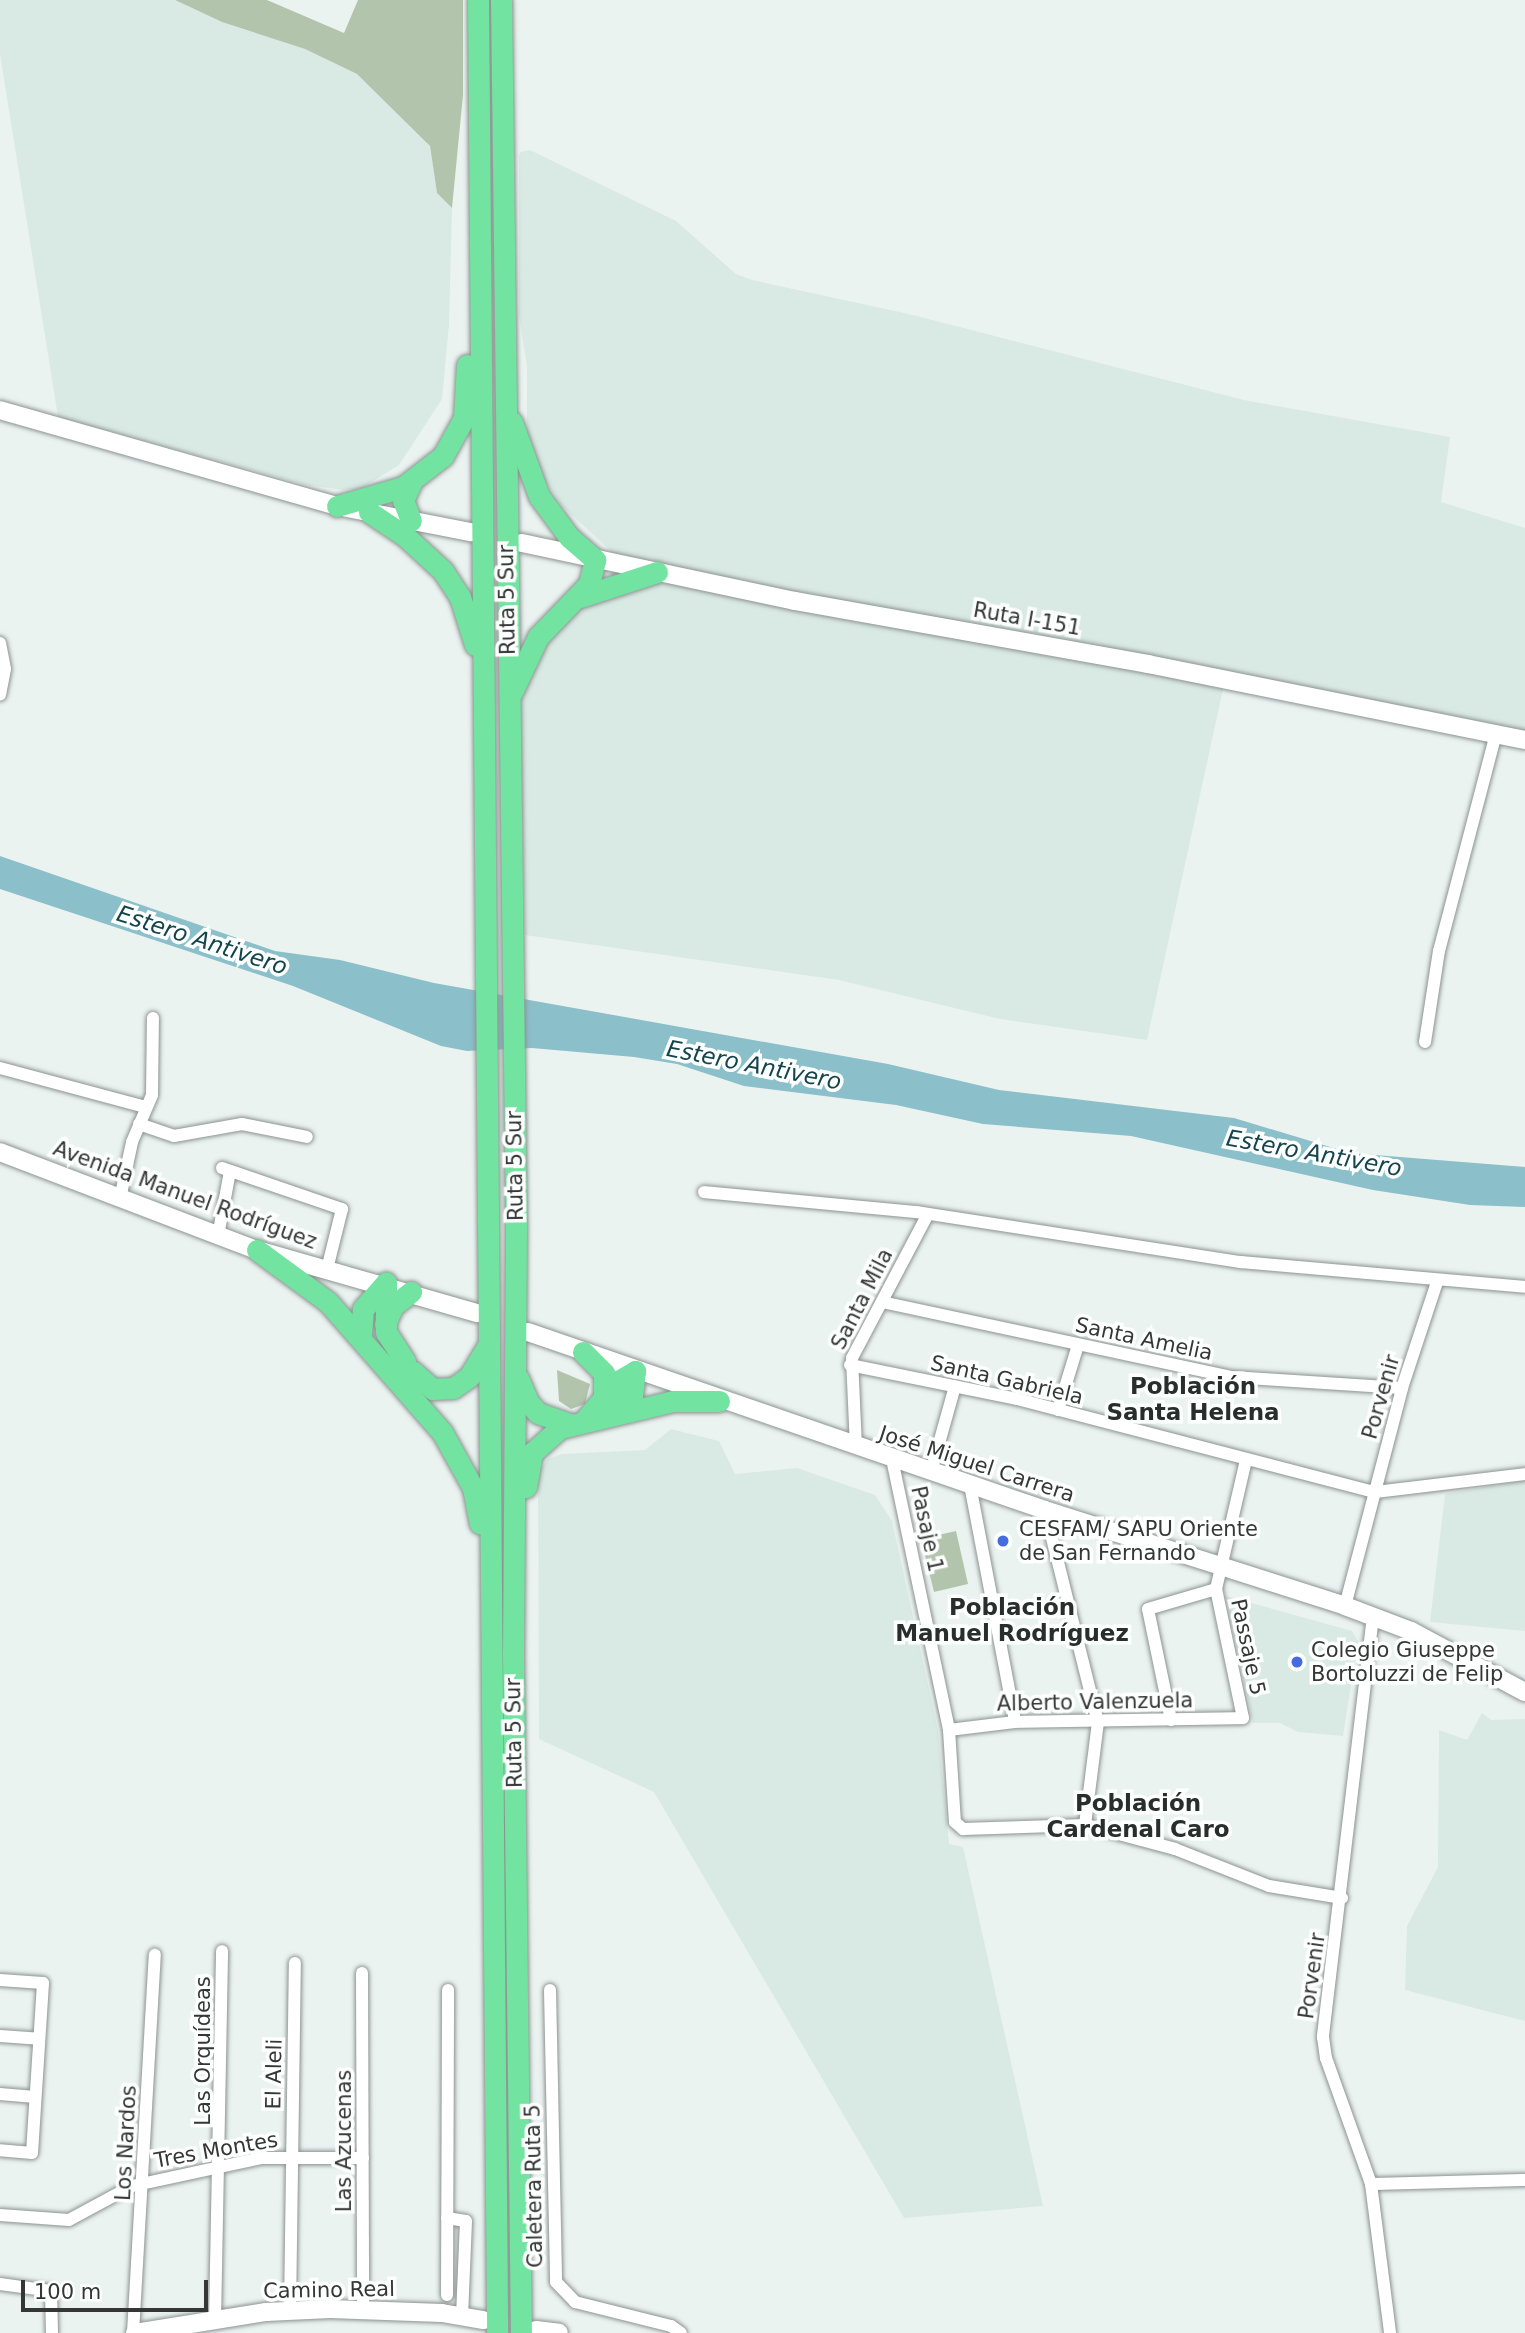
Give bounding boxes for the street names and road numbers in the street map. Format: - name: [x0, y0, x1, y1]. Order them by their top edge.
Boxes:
- street label: Ruta 5 Sur: [493, 545, 521, 655]
- street label: Ruta I-151: [971, 597, 1083, 641]
- street label: Ruta 5 Sur: [501, 1111, 529, 1221]
- street label: Avenida Manuel Rodríguez: [50, 1136, 320, 1254]
- street label: Santa Mila: [826, 1244, 898, 1354]
- street label: Santa Amelia: [1073, 1312, 1215, 1366]
- street label: Santa Gabriela: [928, 1350, 1086, 1410]
- street label: Porvenir: [1357, 1352, 1405, 1442]
- street label: José Miguel Carrera: [876, 1420, 1078, 1508]
- street label: Pasaje 1: [906, 1484, 948, 1574]
- street label: Passaje 5: [1225, 1596, 1271, 1698]
- street label: Ruta 5 Sur: [500, 1678, 528, 1788]
- street label: Alberto Valenzuela: [997, 1688, 1193, 1716]
- street label: Porvenir: [1294, 1931, 1330, 2021]
- street label: Las Orquídeas: [190, 1976, 216, 2126]
- street label: El Aleli: [261, 2039, 287, 2109]
- street label: Las Azucenas: [331, 2070, 357, 2212]
- street label: Los Nardos: [110, 2085, 142, 2201]
- street label: Caletera Ruta 5: [520, 2104, 548, 2268]
- street label: Tres Montes: [152, 2127, 280, 2173]
- street label: Camino Real: [263, 2276, 395, 2304]

